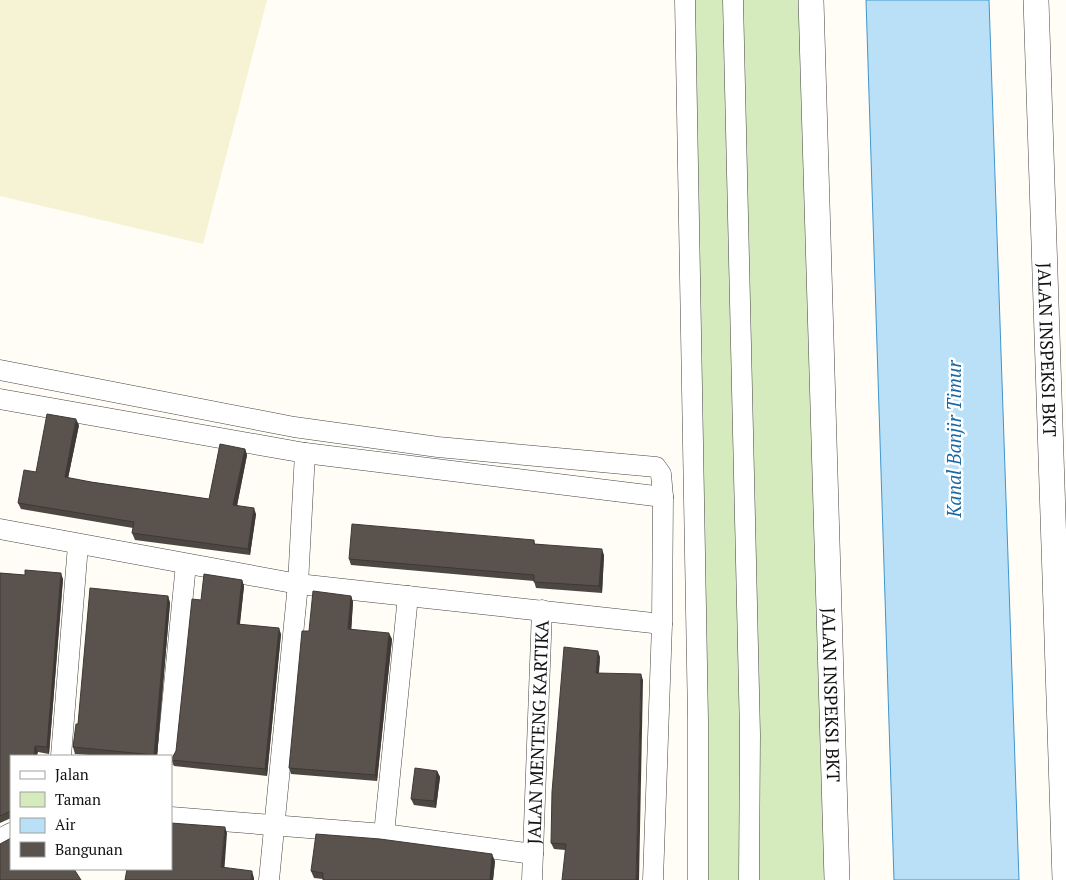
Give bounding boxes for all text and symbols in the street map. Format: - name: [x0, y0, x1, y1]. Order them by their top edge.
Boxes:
- street label: JALAN INSPEKSI BKT: [1033, 262, 1062, 437]
- water label: Kanal Banjir Timur: [941, 360, 966, 519]
- street label: JALAN INSPEKSI BKT: [817, 607, 846, 782]
- street label: JALAN MENTENG KARTIKA: [521, 619, 554, 845]
- legend: [10, 755, 172, 870]
- text: Jalan: [55, 764, 89, 784]
- text: Taman: [55, 789, 101, 809]
- text: Air: [55, 814, 76, 834]
- text: Bangunan: [55, 839, 123, 859]

